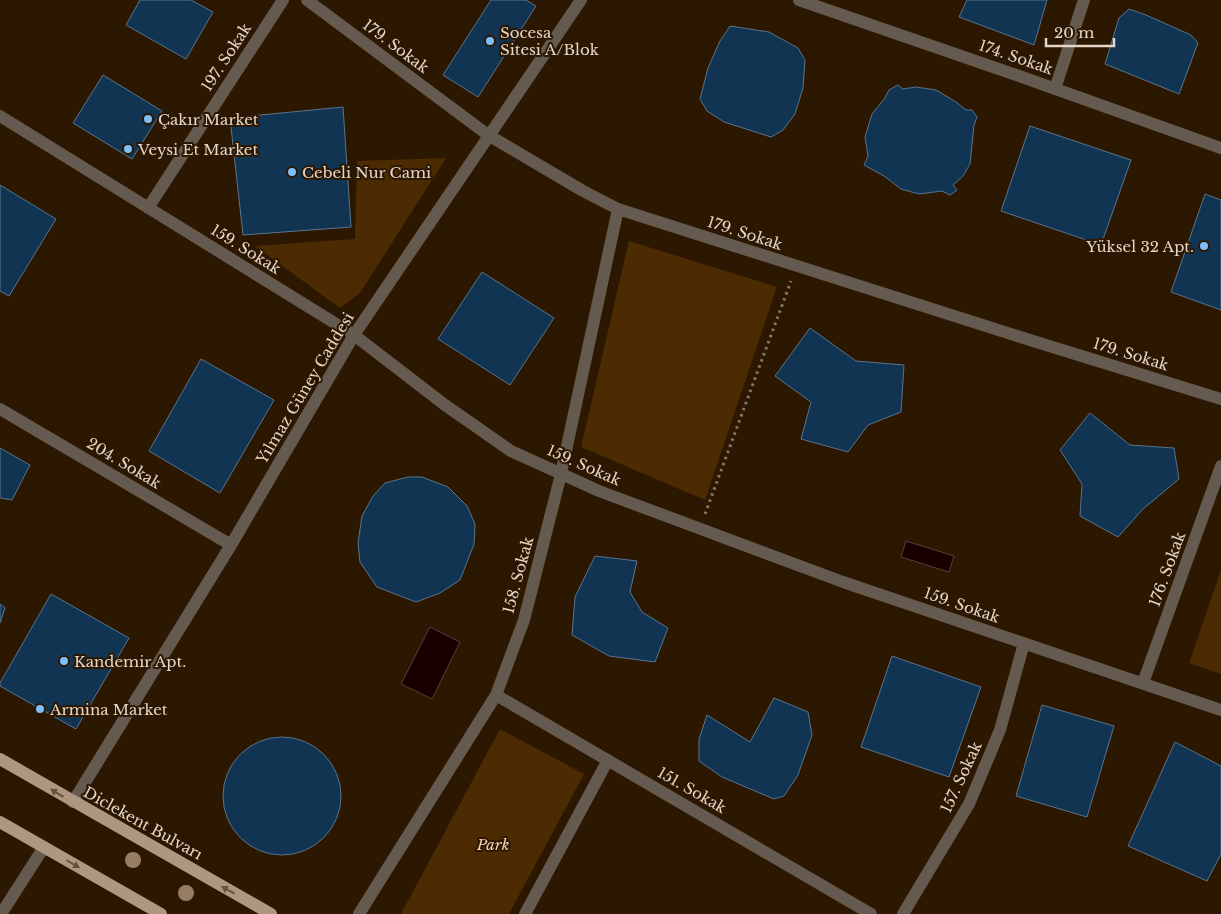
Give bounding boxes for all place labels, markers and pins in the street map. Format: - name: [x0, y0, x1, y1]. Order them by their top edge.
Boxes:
- place label: Socesa Sitesi A/Blok: [500, 23, 600, 59]
- marker: Socesa Sitesi A/Blok: [484, 35, 496, 47]
- place label: Çakır Market: [158, 110, 259, 129]
- marker: Çakır Market: [142, 113, 154, 125]
- place label: Veysi Et Market: [137, 140, 258, 159]
- marker: Veysi Et Market: [122, 143, 134, 155]
- place label: Cebeli Nur Cami: [302, 163, 431, 182]
- marker: Cebeli Nur Cami: [286, 166, 298, 178]
- place label: Yüksel 32 Apt.: [1085, 237, 1194, 256]
- marker: Yüksel 32 Apt.: [1198, 240, 1210, 252]
- place label: Kandemir Apt.: [74, 652, 186, 671]
- marker: Kandemir Apt.: [58, 655, 70, 667]
- place label: Armina Market: [49, 700, 168, 719]
- marker: Armina Market: [34, 703, 46, 715]

